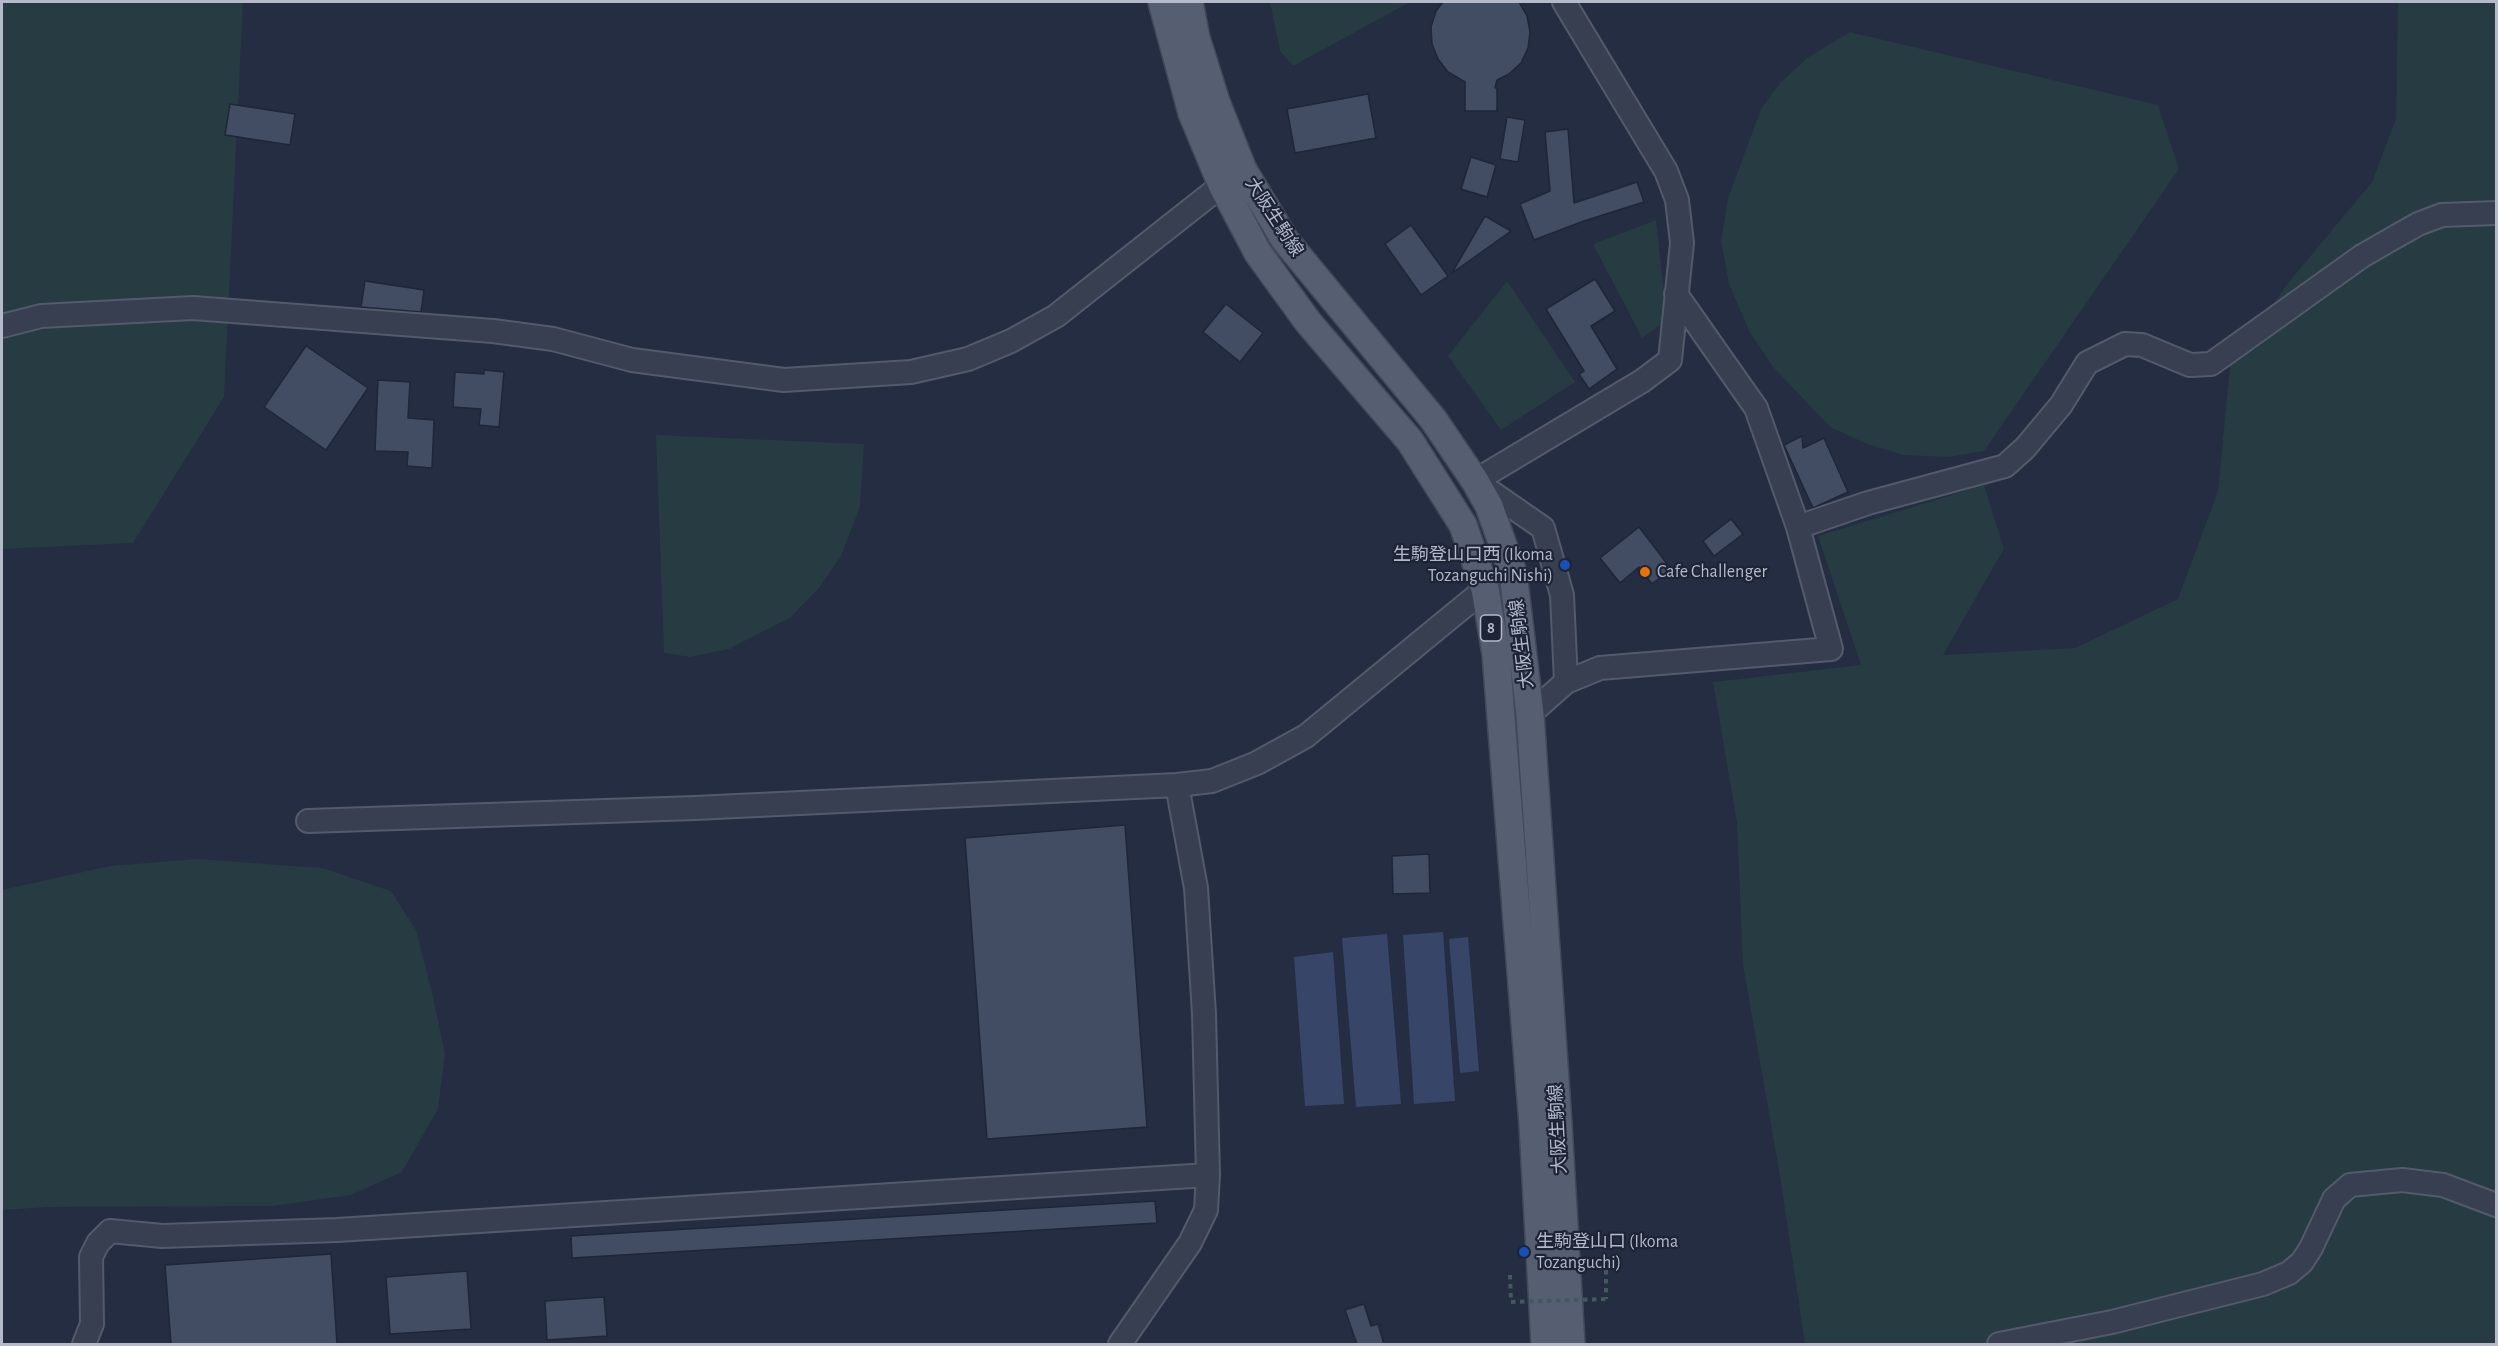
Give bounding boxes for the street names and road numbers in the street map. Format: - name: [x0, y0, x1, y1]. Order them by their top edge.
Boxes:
- street label: 大阪生駒線: [1240, 173, 1308, 261]
- street label: 大阪生駒線: [1506, 598, 1538, 690]
- road number: 8: [1480, 615, 1502, 641]
- street label: 大阪生駒線: [1545, 1083, 1571, 1175]

